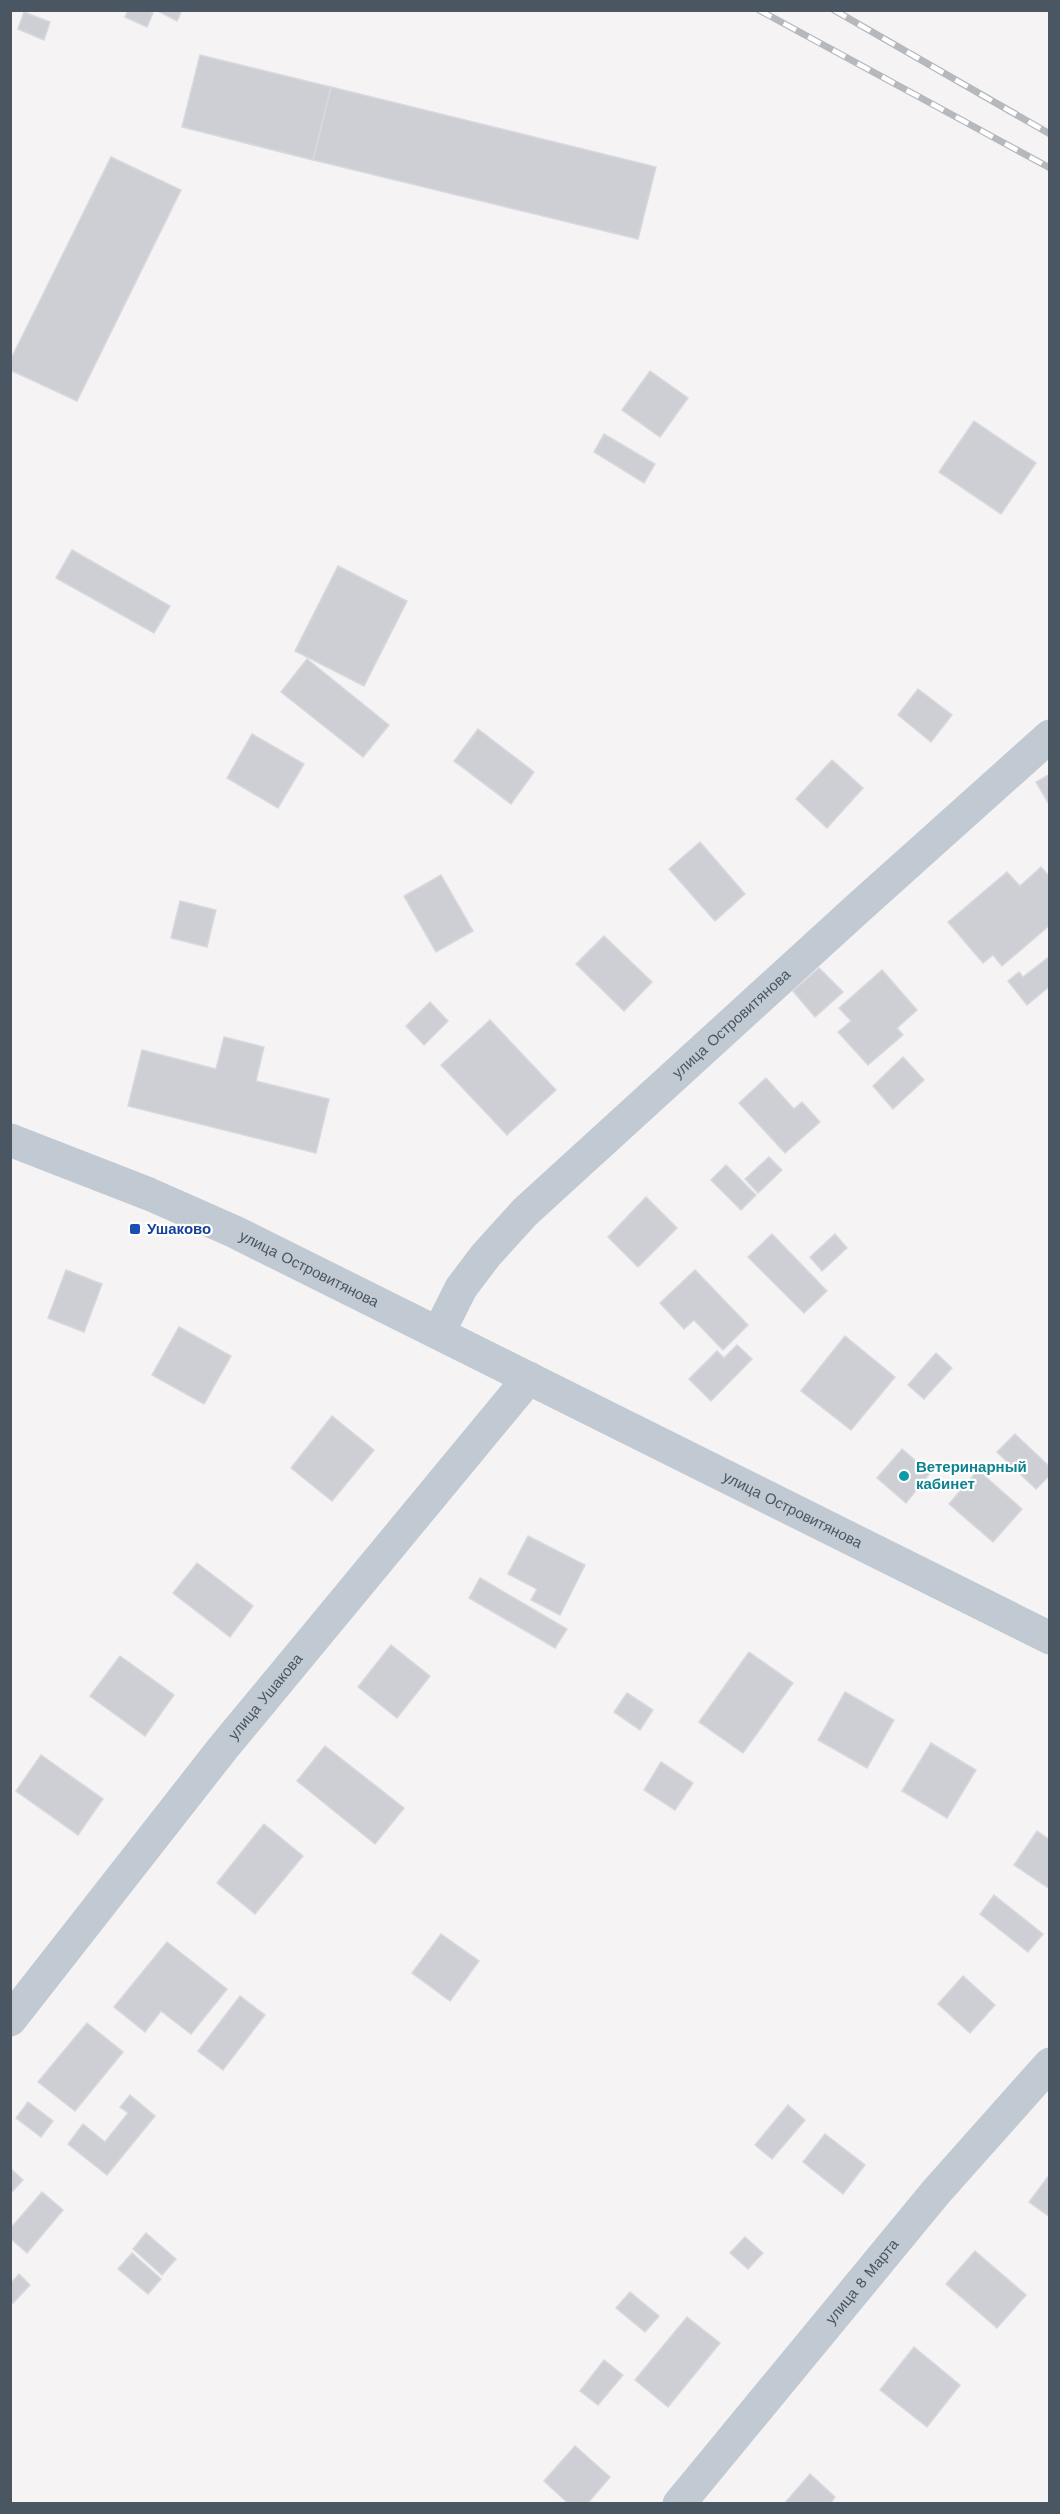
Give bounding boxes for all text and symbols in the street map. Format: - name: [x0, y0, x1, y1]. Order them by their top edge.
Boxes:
- street label: улица Островитянова: [669, 965, 795, 1082]
- place label: Ушаково: [147, 1220, 211, 1238]
- marker: Ушаково: [128, 1222, 142, 1236]
- street label: улица Островитянова: [237, 1227, 382, 1311]
- place label: Ветеринарный кабинет: [916, 1458, 1027, 1493]
- street label: улица Островитянова: [720, 1468, 866, 1552]
- marker: Ветеринарный кабинет: [897, 1469, 911, 1483]
- street label: улица Ушакова: [224, 1649, 307, 1744]
- street label: улица 8 Марта: [822, 2235, 903, 2328]

